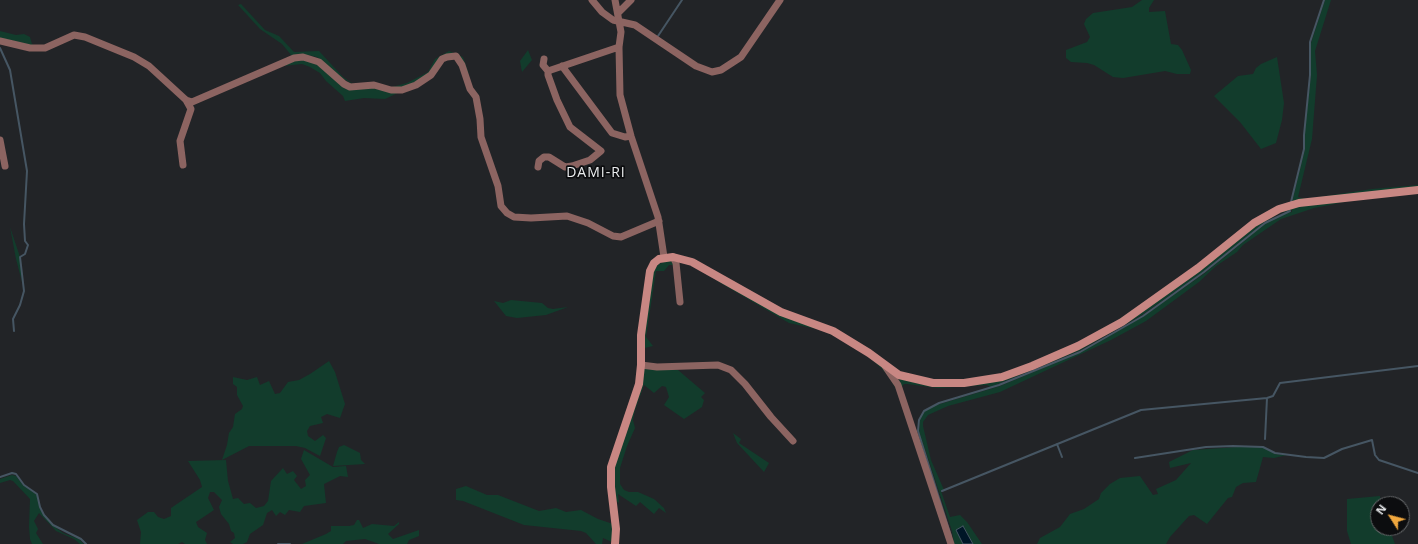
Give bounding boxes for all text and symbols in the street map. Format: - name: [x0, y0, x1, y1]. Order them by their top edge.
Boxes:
- district label: DAMI-RI: [566, 165, 626, 181]
- north arrow: [1370, 496, 1410, 536]
- text: N: [1372, 501, 1389, 517]

